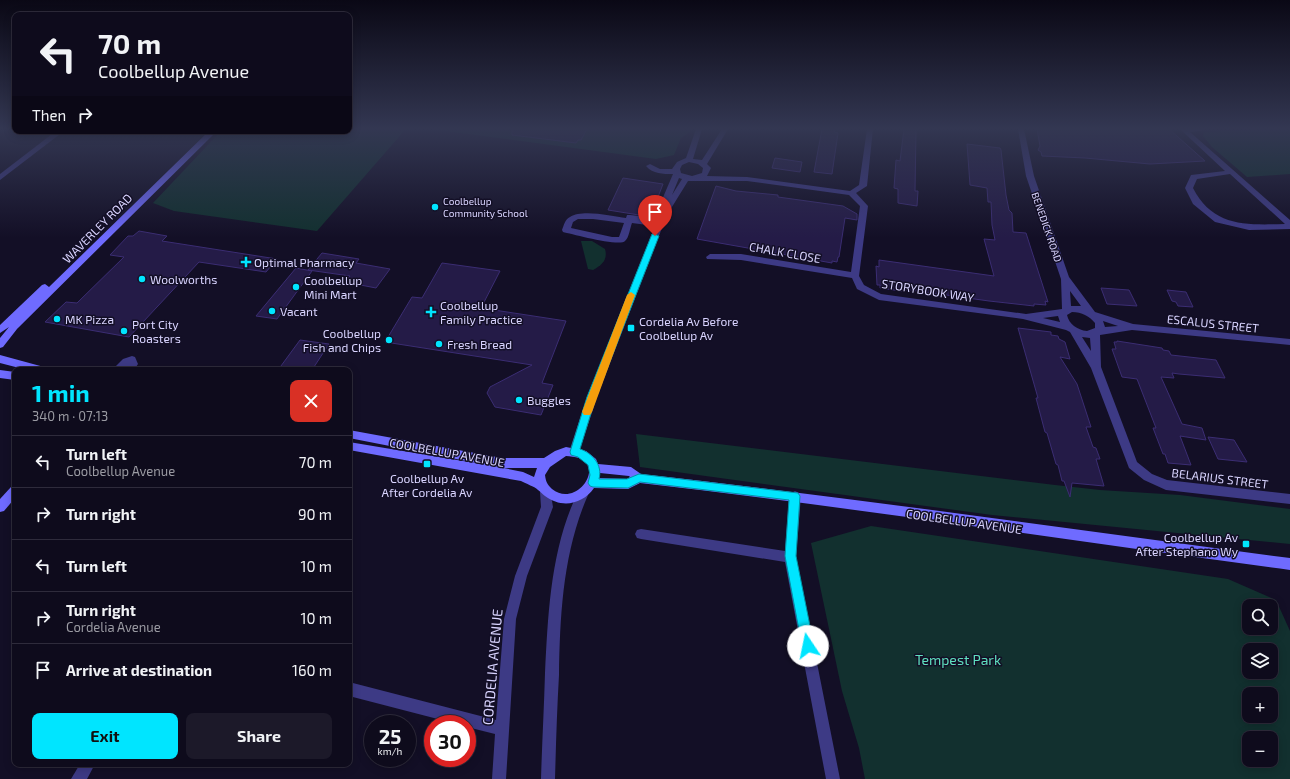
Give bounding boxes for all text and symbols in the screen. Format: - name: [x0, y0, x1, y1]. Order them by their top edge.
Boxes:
- text: 70 m: [98, 26, 161, 60]
- icon: left: [32, 28, 84, 80]
- text: Coolbellup Avenue: [98, 60, 249, 82]
- icon: right: [74, 104, 96, 126]
- text: Then: [32, 106, 66, 124]
- street label: WAVERLEY ROAD: [59, 190, 135, 266]
- street label: BENEDICK ROAD: [1029, 190, 1065, 264]
- place label: Coolbellup Community School: [443, 195, 528, 219]
- pin: [638, 195, 672, 236]
- icon: arrive: [644, 201, 666, 223]
- marker: Coolbellup Community School: [430, 202, 440, 212]
- street label: CHALK CLOSE: [748, 239, 822, 265]
- place label: Optimal Pharmacy: [254, 255, 355, 269]
- marker: Optimal Pharmacy: [241, 257, 251, 267]
- place label: Woolworths: [150, 272, 217, 286]
- place label: Coolbellup Mini Mart: [304, 273, 362, 301]
- marker: Woolworths: [137, 274, 147, 284]
- street label: STORYBOOK WAY: [881, 276, 975, 304]
- marker: Coolbellup Mini Mart: [291, 282, 301, 292]
- place label: Coolbellup Family Practice: [440, 298, 522, 326]
- place label: Vacant: [280, 304, 318, 318]
- marker: Vacant: [267, 306, 277, 316]
- marker: Coolbellup Family Practice: [425, 306, 437, 318]
- street label: ESCALUS STREET: [1166, 311, 1260, 335]
- place label: MK Pizza: [65, 312, 114, 326]
- marker: MK Pizza: [52, 314, 62, 324]
- place label: Cordelia Av Before Coolbellup Av: [639, 314, 738, 342]
- place label: Port City Roasters: [132, 317, 181, 345]
- marker: Cordelia Av Before Coolbellup Av: [626, 323, 636, 333]
- marker: Port City Roasters: [119, 326, 129, 336]
- place label: Coolbellup Fish and Chips: [303, 326, 381, 354]
- marker: Coolbellup Fish and Chips: [384, 335, 394, 345]
- place label: Fresh Bread: [447, 337, 512, 351]
- marker: Fresh Bread: [434, 339, 444, 349]
- text: 1 min: [32, 378, 90, 407]
- button: close: [290, 380, 332, 422]
- place label: Buggles: [527, 393, 571, 407]
- marker: Buggles: [514, 395, 524, 405]
- text: 340 m · 07:13: [32, 408, 108, 424]
- street label: COOLBELLUP AVENUE: [388, 435, 506, 469]
- text: Turn left: [66, 445, 127, 463]
- icon: left: [32, 451, 54, 473]
- text: 70 m: [299, 453, 332, 471]
- marker: Coolbellup Av After Cordelia Av: [422, 459, 432, 469]
- text: Coolbellup Avenue: [66, 463, 175, 479]
- street label: BELARIUS STREET: [1171, 465, 1269, 491]
- place label: Coolbellup Av After Cordelia Av: [382, 471, 473, 499]
- icon: right: [32, 503, 54, 525]
- text: Turn right: [66, 505, 136, 523]
- text: 90 m: [298, 505, 332, 523]
- street label: COOLBELLUP AVENUE: [905, 506, 1023, 536]
- place label: Coolbellup Av After Stephano Wy: [1136, 530, 1239, 558]
- marker: Coolbellup Av After Stephano Wy: [1241, 539, 1251, 549]
- icon: left: [32, 555, 54, 577]
- text: Turn left: [66, 557, 127, 575]
- text: 10 m: [300, 557, 332, 575]
- map controls: [1242, 599, 1278, 767]
- button: search: [1242, 599, 1278, 635]
- text: Turn right: [66, 601, 136, 619]
- icon: right: [32, 607, 54, 629]
- street label: CORDELIA AVENUE: [478, 608, 506, 726]
- text: 10 m: [300, 609, 332, 627]
- text: Cordelia Avenue: [66, 619, 161, 635]
- position arrow: [787, 625, 829, 667]
- button: layers: [1242, 643, 1278, 679]
- park label: Tempest Park: [915, 651, 1001, 668]
- icon: arrive: [32, 659, 54, 681]
- text: Arrive at destination: [66, 661, 212, 679]
- text: 160 m: [292, 661, 332, 679]
- button: +: [1242, 687, 1278, 723]
- button: Exit: [32, 713, 178, 759]
- button: Share: [186, 713, 332, 759]
- speed limit sign: 30: [424, 715, 476, 767]
- text: 25: [379, 724, 401, 748]
- button: −: [1242, 731, 1278, 767]
- text: km/h: [378, 745, 402, 757]

